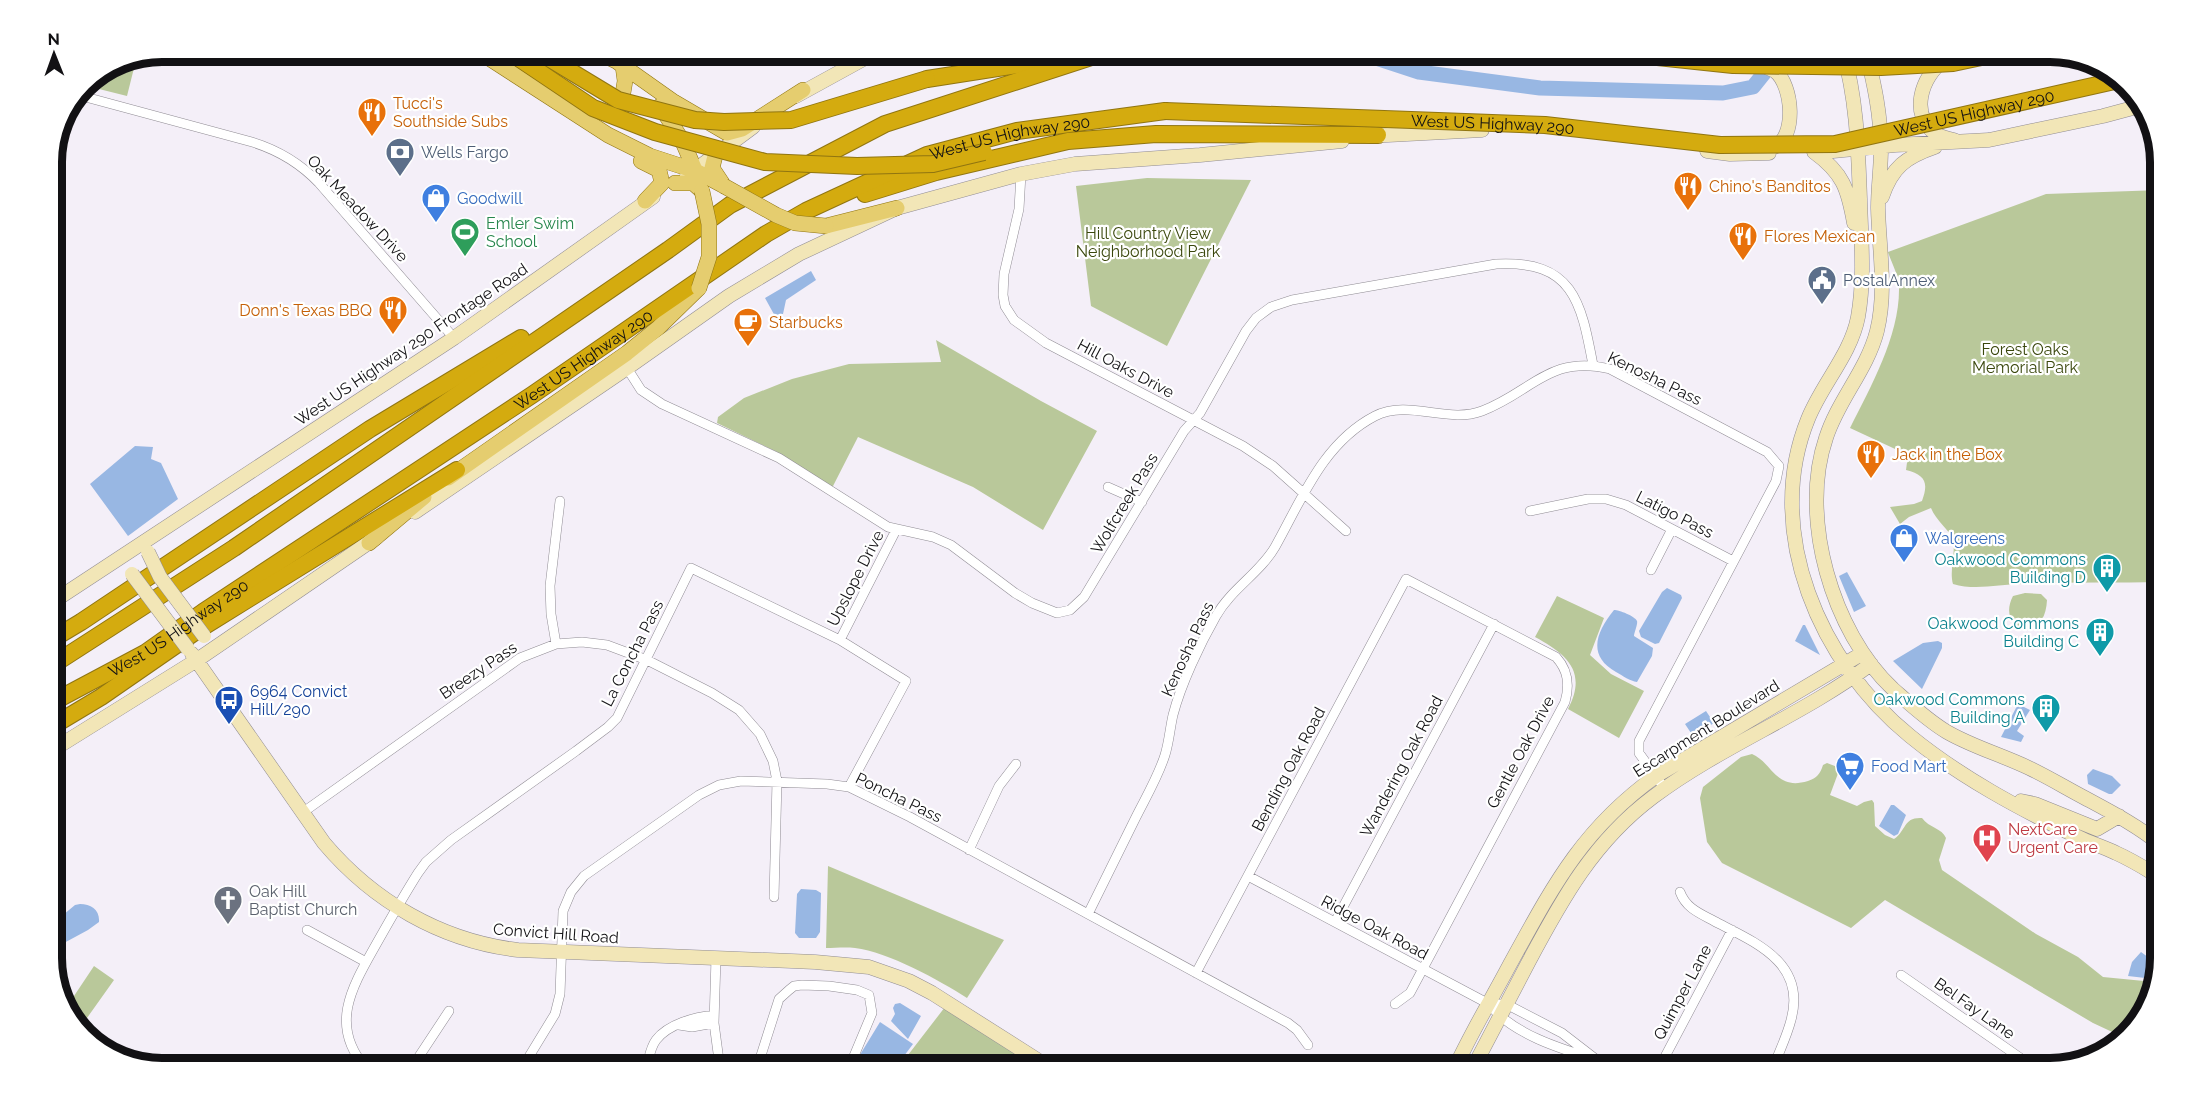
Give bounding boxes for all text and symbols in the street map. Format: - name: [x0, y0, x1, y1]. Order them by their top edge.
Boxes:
- north arrow: [24, 24, 84, 84]
- text: N: [47, 30, 60, 49]
- street label: West US Highway 290: [1892, 86, 2056, 140]
- place label: Tucci's Southside Subs: [393, 94, 508, 131]
- restaurant icon: Tucci's Southside Subs: [356, 96, 388, 138]
- street label: West US Highway 290: [1411, 111, 1575, 138]
- street label: West US Highway 290: [928, 112, 1091, 164]
- bank icon: Wells Fargo: [384, 136, 416, 178]
- place label: Wells Fargo: [421, 143, 508, 162]
- street label: Oak Meadow Drive: [303, 151, 412, 266]
- restaurant icon: Chino's Banditos: [1672, 170, 1704, 212]
- place label: Chino's Banditos: [1709, 177, 1831, 196]
- shop icon: Goodwill: [420, 182, 452, 224]
- place label: Goodwill: [457, 189, 523, 208]
- place label: Emler Swim School: [486, 214, 574, 251]
- sports icon: Emler Swim School: [449, 216, 481, 258]
- restaurant icon: Flores Mexican: [1727, 220, 1759, 262]
- park label: Hill Country View Neighborhood Park: [1076, 224, 1221, 261]
- place label: Flores Mexican: [1764, 227, 1875, 246]
- street label: West US Highway 290 Frontage Road: [291, 259, 531, 430]
- public building icon: PostalAnnex: [1806, 264, 1838, 306]
- place label: PostalAnnex: [1843, 271, 1935, 290]
- restaurant icon: Donn's Texas BBQ: [377, 294, 409, 336]
- place label: Donn's Texas BBQ: [239, 301, 372, 320]
- street label: West US Highway 290: [511, 306, 656, 414]
- cafe icon: Starbucks: [732, 306, 764, 348]
- place label: Starbucks: [769, 313, 843, 332]
- street label: Hill Oaks Drive: [1074, 335, 1177, 402]
- park label: Forest Oaks Memorial Park: [1972, 340, 2078, 377]
- street label: Kenosha Pass: [1605, 348, 1705, 409]
- restaurant icon: Jack in the Box: [1855, 438, 1887, 480]
- place label: Jack in the Box: [1892, 445, 2003, 464]
- street label: Wolfcreek Pass: [1087, 449, 1162, 557]
- street label: Latigo Pass: [1633, 487, 1717, 542]
- shop icon: Walgreens: [1888, 522, 1920, 564]
- street label: Upslope Drive: [823, 527, 888, 629]
- place label: Walgreens: [1925, 529, 2005, 548]
- place label: Oakwood Commons Building D: [1935, 550, 2086, 587]
- building icon: Oakwood Commons Building D: [2091, 552, 2123, 594]
- street label: West US Highway 290: [105, 576, 252, 681]
- street label: La Concha Pass: [597, 597, 668, 710]
- street label: Kenosha Pass: [1157, 599, 1218, 699]
- place label: Oakwood Commons Building C: [1928, 614, 2079, 651]
- building icon: Oakwood Commons Building C: [2084, 616, 2116, 658]
- street label: Breezy Pass: [436, 638, 521, 703]
- street label: Escarpment Boulevard: [1630, 676, 1783, 781]
- place label: 6964 Convict Hill/290: [250, 682, 348, 719]
- bus stop icon: 6964 Convict Hill/290: [213, 684, 245, 726]
- place label: Oakwood Commons Building A: [1874, 690, 2025, 727]
- street label: Wandering Oak Road: [1356, 692, 1447, 840]
- building icon: Oakwood Commons Building A: [2030, 692, 2062, 734]
- street label: Gentle Oak Drive: [1483, 693, 1558, 812]
- street label: Bending Oak Road: [1248, 704, 1329, 835]
- supermarket icon: Food Mart: [1834, 750, 1866, 792]
- place label: Food Mart: [1871, 757, 1947, 776]
- street label: Poncha Pass: [853, 768, 945, 827]
- place label: NextCare Urgent Care: [2008, 820, 2098, 857]
- hospital icon: NextCare Urgent Care: [1971, 822, 2003, 864]
- place label: Oak Hill Baptist Church: [249, 882, 357, 919]
- church icon: Oak Hill Baptist Church: [212, 884, 244, 926]
- street label: Ridge Oak Road: [1318, 891, 1432, 964]
- street label: Convict Hill Road: [493, 920, 619, 947]
- street label: Quimper Lane: [1649, 941, 1715, 1043]
- street label: Bel Fay Lane: [1931, 974, 2019, 1043]

